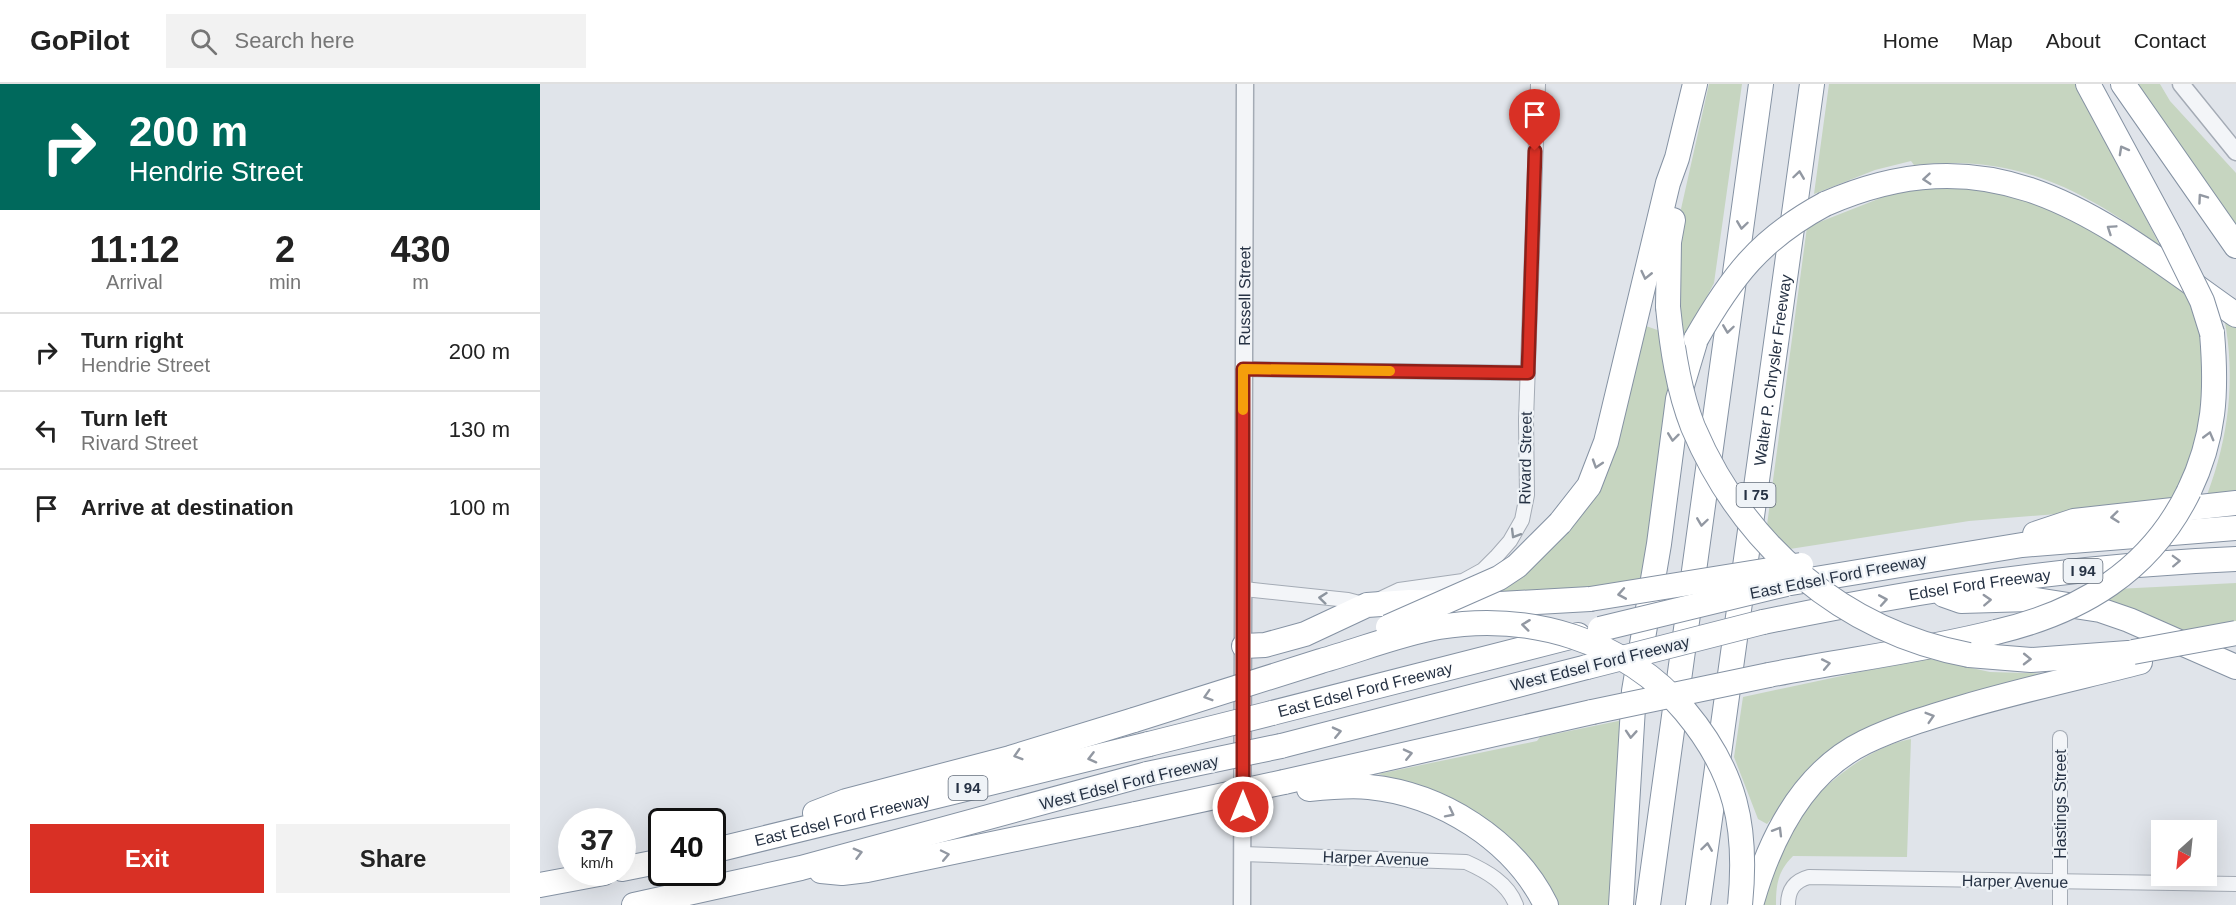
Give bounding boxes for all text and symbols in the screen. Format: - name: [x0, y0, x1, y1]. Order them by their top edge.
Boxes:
- search box: [166, 14, 586, 68]
- text: GoPilot: [30, 25, 130, 56]
- icon: search: [187, 25, 220, 58]
- text: Search here: [235, 28, 354, 53]
- text: Home: [1883, 29, 1939, 52]
- text: Map: [1972, 29, 2013, 52]
- text: About: [2046, 29, 2101, 52]
- text: Contact: [2134, 29, 2206, 52]
- pin: [1509, 89, 1560, 151]
- icon: arrive: [1518, 98, 1551, 131]
- icon: right: [30, 108, 108, 186]
- text: 200 m: [129, 108, 248, 155]
- one-way arrow: [2119, 146, 2130, 156]
- text: Hendrie Street: [129, 157, 303, 187]
- one-way arrow: [1793, 171, 1805, 180]
- one-way arrow: [1923, 172, 1932, 185]
- one-way arrow: [2198, 193, 2209, 204]
- one-way arrow: [1736, 221, 1749, 230]
- one-way arrow: [2107, 225, 2118, 236]
- text: 11:12: [89, 229, 179, 270]
- text: 2: [275, 229, 295, 270]
- text: 430: [391, 229, 451, 270]
- street label: Russell Street: [1236, 246, 1253, 346]
- one-way arrow: [1640, 270, 1653, 280]
- text: Arrival: [106, 271, 163, 293]
- text: min: [269, 271, 301, 293]
- text: m: [412, 271, 429, 293]
- street label: Walter P. Chrysler Freeway: [1751, 273, 1794, 467]
- one-way arrow: [1723, 324, 1735, 333]
- text: Turn right: [81, 328, 183, 353]
- icon: right: [30, 336, 63, 369]
- text: 200 m: [449, 339, 510, 364]
- text: Hendrie Street: [81, 354, 210, 376]
- text: Turn left: [81, 406, 167, 431]
- street label: Rivard Street: [1516, 411, 1535, 505]
- icon: left: [30, 414, 63, 447]
- text: 130 m: [449, 417, 510, 442]
- one-way arrow: [2201, 431, 2214, 441]
- text: Rivard Street: [81, 432, 198, 454]
- one-way arrow: [1668, 432, 1680, 441]
- one-way arrow: [1592, 458, 1605, 469]
- road number: I 75: [1736, 483, 1776, 507]
- icon: arrive: [30, 492, 63, 525]
- text: Arrive at destination: [81, 495, 294, 520]
- text: 100 m: [449, 495, 510, 520]
- one-way arrow: [2111, 510, 2120, 523]
- one-way arrow: [1697, 517, 1709, 527]
- one-way arrow: [1510, 528, 1522, 538]
- street label: East Edsel Ford Freeway: [1748, 551, 1928, 602]
- one-way arrow: [2172, 555, 2181, 568]
- road number: I 94: [2064, 559, 2102, 583]
- street label: Edsel Ford Freeway: [1907, 566, 2052, 603]
- one-way arrow: [1617, 587, 1627, 600]
- one-way arrow: [1318, 592, 1327, 605]
- one-way arrow: [1983, 593, 1992, 606]
- one-way arrow: [1877, 594, 1887, 607]
- one-way arrow: [1521, 619, 1530, 632]
- street label: West Edsel Ford Freeway: [1509, 633, 1691, 694]
- one-way arrow: [2023, 653, 2032, 666]
- one-way arrow: [1821, 658, 1831, 671]
- street label: East Edsel Ford Freeway: [1276, 659, 1454, 720]
- one-way arrow: [1204, 689, 1214, 701]
- one-way arrow: [1924, 712, 1935, 725]
- one-way arrow: [1332, 726, 1342, 739]
- one-way arrow: [1625, 729, 1638, 738]
- one-way arrow: [1013, 748, 1024, 760]
- one-way arrow: [1403, 749, 1413, 762]
- street label: Hastings Street: [2052, 749, 2069, 859]
- one-way arrow: [1087, 751, 1097, 764]
- street label: West Edsel Ford Freeway: [1038, 752, 1220, 813]
- position arrow: [1211, 775, 1275, 839]
- road number: I 94: [948, 776, 988, 800]
- street label: East Edsel Ford Freeway: [753, 790, 932, 849]
- one-way arrow: [1444, 805, 1455, 817]
- speed limit sign: 40: [648, 808, 726, 886]
- north arrow: [2151, 820, 2217, 886]
- map controls: [2151, 820, 2217, 886]
- text: 37: [580, 823, 614, 856]
- button: Exit: [30, 824, 264, 893]
- button: Share: [276, 824, 510, 893]
- one-way arrow: [1771, 827, 1782, 837]
- one-way arrow: [1700, 842, 1712, 852]
- one-way arrow: [852, 848, 862, 860]
- street label: Harper Avenue: [1322, 848, 1430, 869]
- one-way arrow: [940, 849, 950, 862]
- text: km/h: [581, 854, 613, 871]
- street label: Harper Avenue: [1962, 872, 2068, 891]

